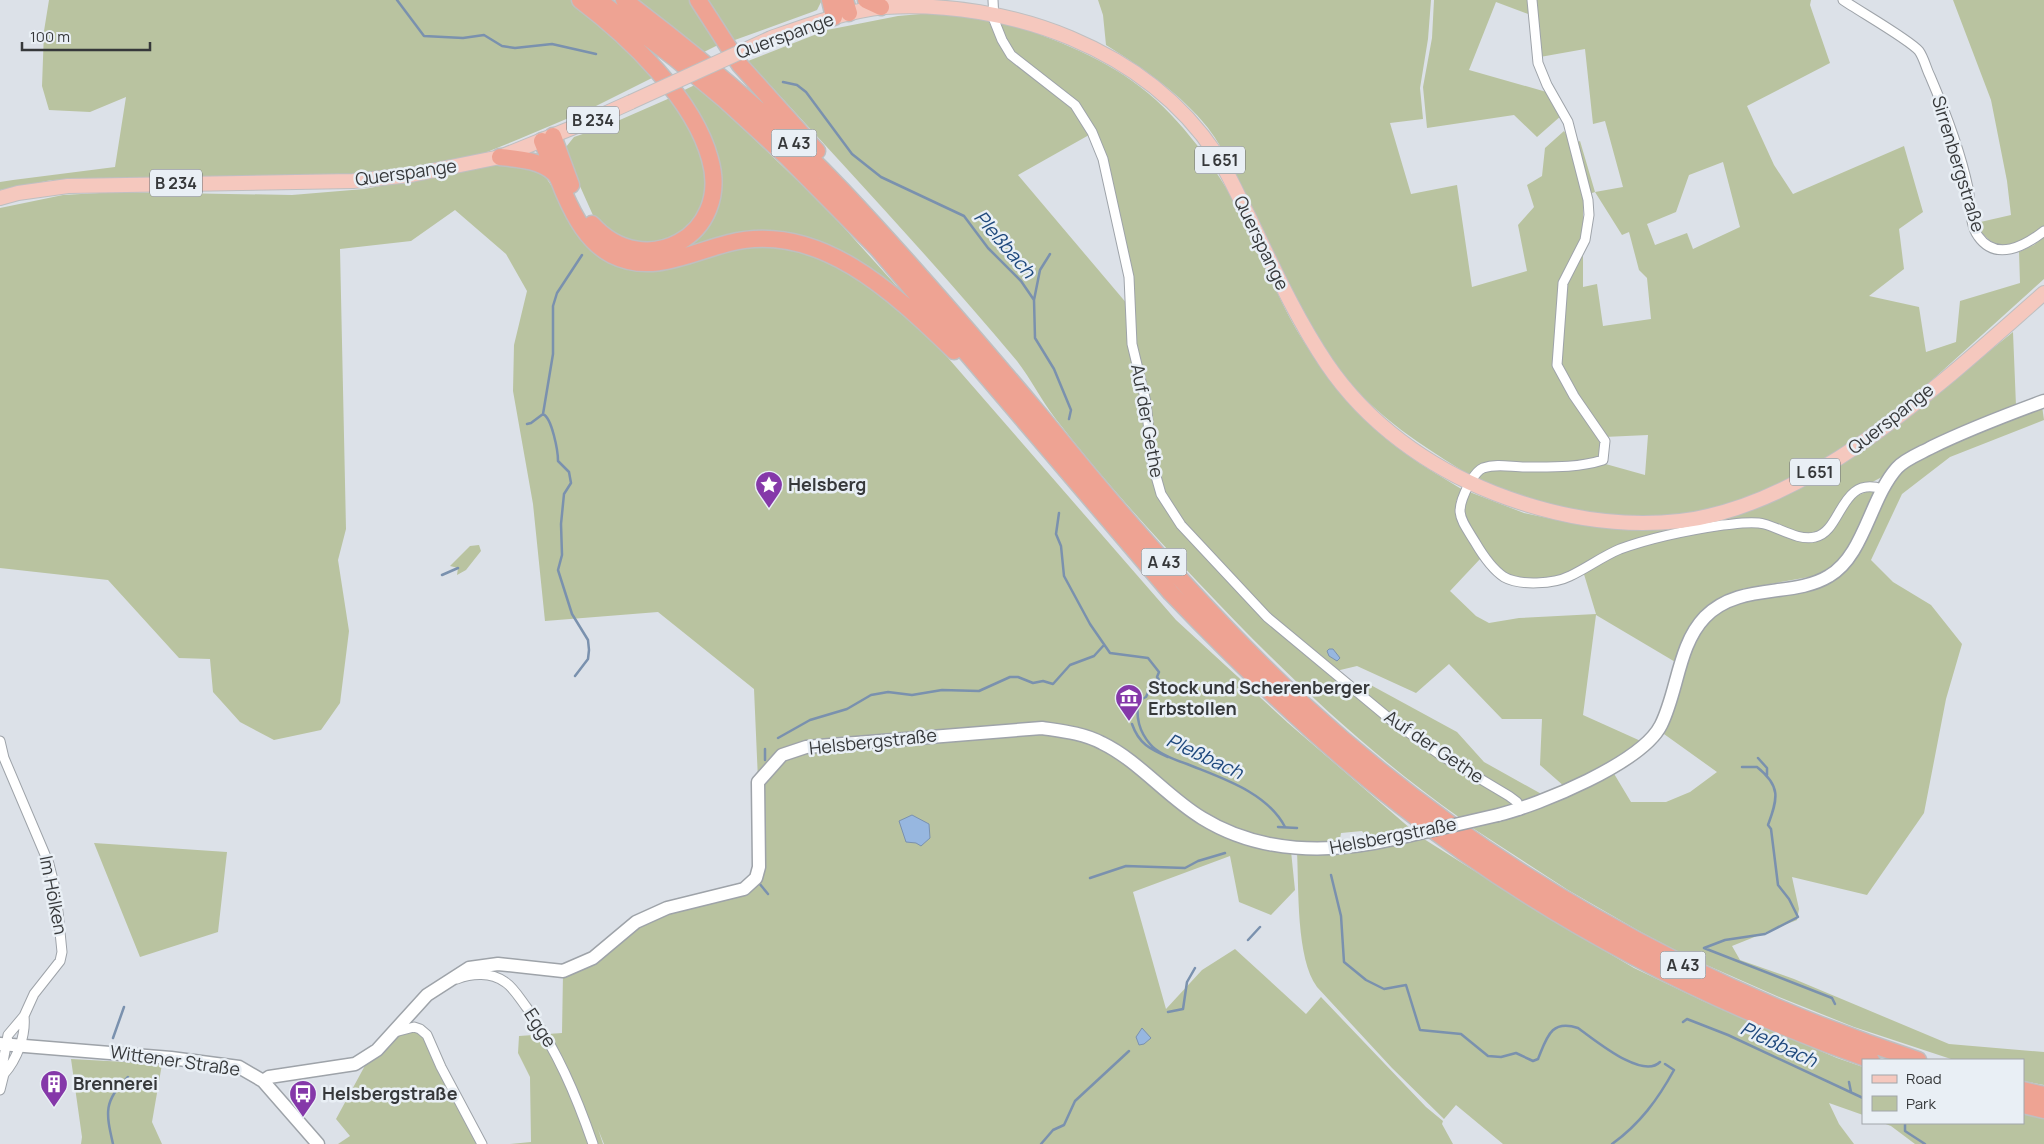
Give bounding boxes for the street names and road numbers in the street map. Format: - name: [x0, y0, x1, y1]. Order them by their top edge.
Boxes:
- street label: Querspange: [732, 6, 837, 64]
- street label: Sirrenbergstraße: [1927, 93, 1991, 235]
- road number: B 234: [567, 106, 619, 134]
- road number: A 43: [772, 130, 816, 156]
- road number: L 651: [1195, 146, 1245, 174]
- street label: Querspange: [354, 153, 458, 191]
- road number: B 234: [150, 170, 202, 197]
- street label: Querspange: [1229, 191, 1295, 294]
- street label: Auf der Gethe: [1126, 362, 1170, 480]
- street label: Querspange: [1843, 377, 1938, 459]
- road number: L 651: [1790, 458, 1840, 486]
- road number: A 43: [1142, 548, 1186, 576]
- street label: Auf der Gethe: [1380, 704, 1489, 788]
- street label: Helsbergstraße: [808, 722, 938, 760]
- street label: Helsbergstraße: [1327, 811, 1458, 859]
- street label: Im Hölken: [35, 853, 73, 936]
- road number: A 43: [1660, 952, 1706, 978]
- street label: Egge: [519, 1003, 562, 1052]
- street label: Wittener Straße: [108, 1039, 242, 1081]

